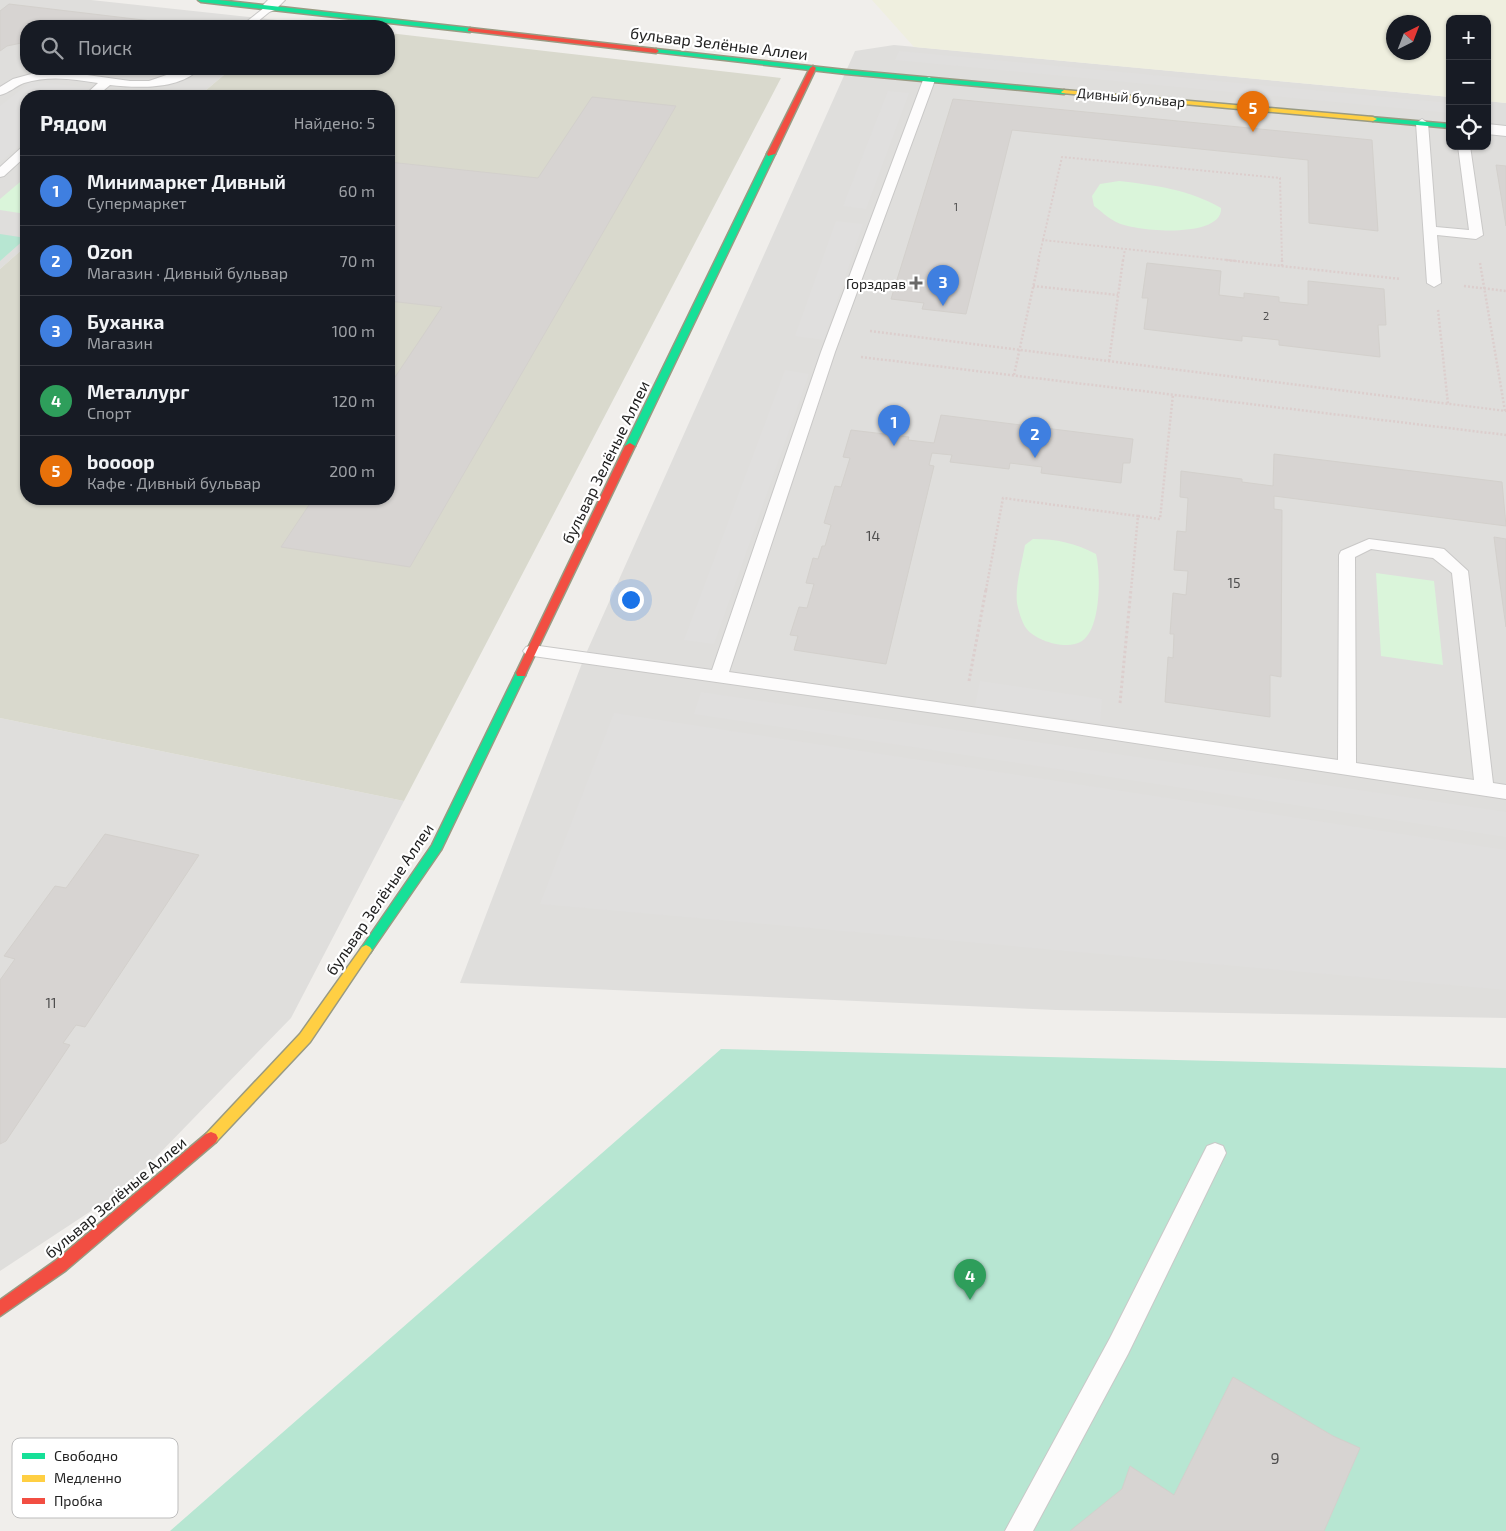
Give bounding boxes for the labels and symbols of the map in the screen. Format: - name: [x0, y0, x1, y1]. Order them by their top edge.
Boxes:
- north arrow: [1386, 15, 1431, 60]
- street label: бульвар Зелёные Аллеи: [629, 23, 809, 64]
- street label: Дивный бульвар: [1076, 84, 1186, 110]
- pin: 5: [1237, 91, 1269, 132]
- house number: 1: [954, 200, 958, 213]
- pin: 3: [927, 265, 959, 306]
- place label: Горздрав: [846, 275, 906, 292]
- marker: Горздрав: [910, 277, 922, 289]
- house number: 2: [1263, 309, 1269, 322]
- street label: бульвар Зелёные Аллеи: [557, 377, 654, 547]
- pin: 1: [878, 405, 910, 446]
- pin: 2: [1019, 417, 1051, 458]
- house number: 14: [866, 527, 880, 544]
- house number: 15: [1227, 574, 1241, 591]
- your location: [618, 587, 644, 613]
- street label: бульвар Зелёные Аллеи: [321, 819, 438, 979]
- house number: 11: [45, 994, 57, 1011]
- street label: бульвар Зелёные Аллеи: [40, 1132, 190, 1263]
- pin: 4: [954, 1259, 986, 1300]
- legend: [12, 1438, 178, 1518]
- text: Свободно: [54, 1447, 118, 1464]
- house number: 9: [1270, 1448, 1280, 1467]
- text: Медленно: [54, 1469, 122, 1486]
- text: Пробка: [54, 1492, 103, 1509]

